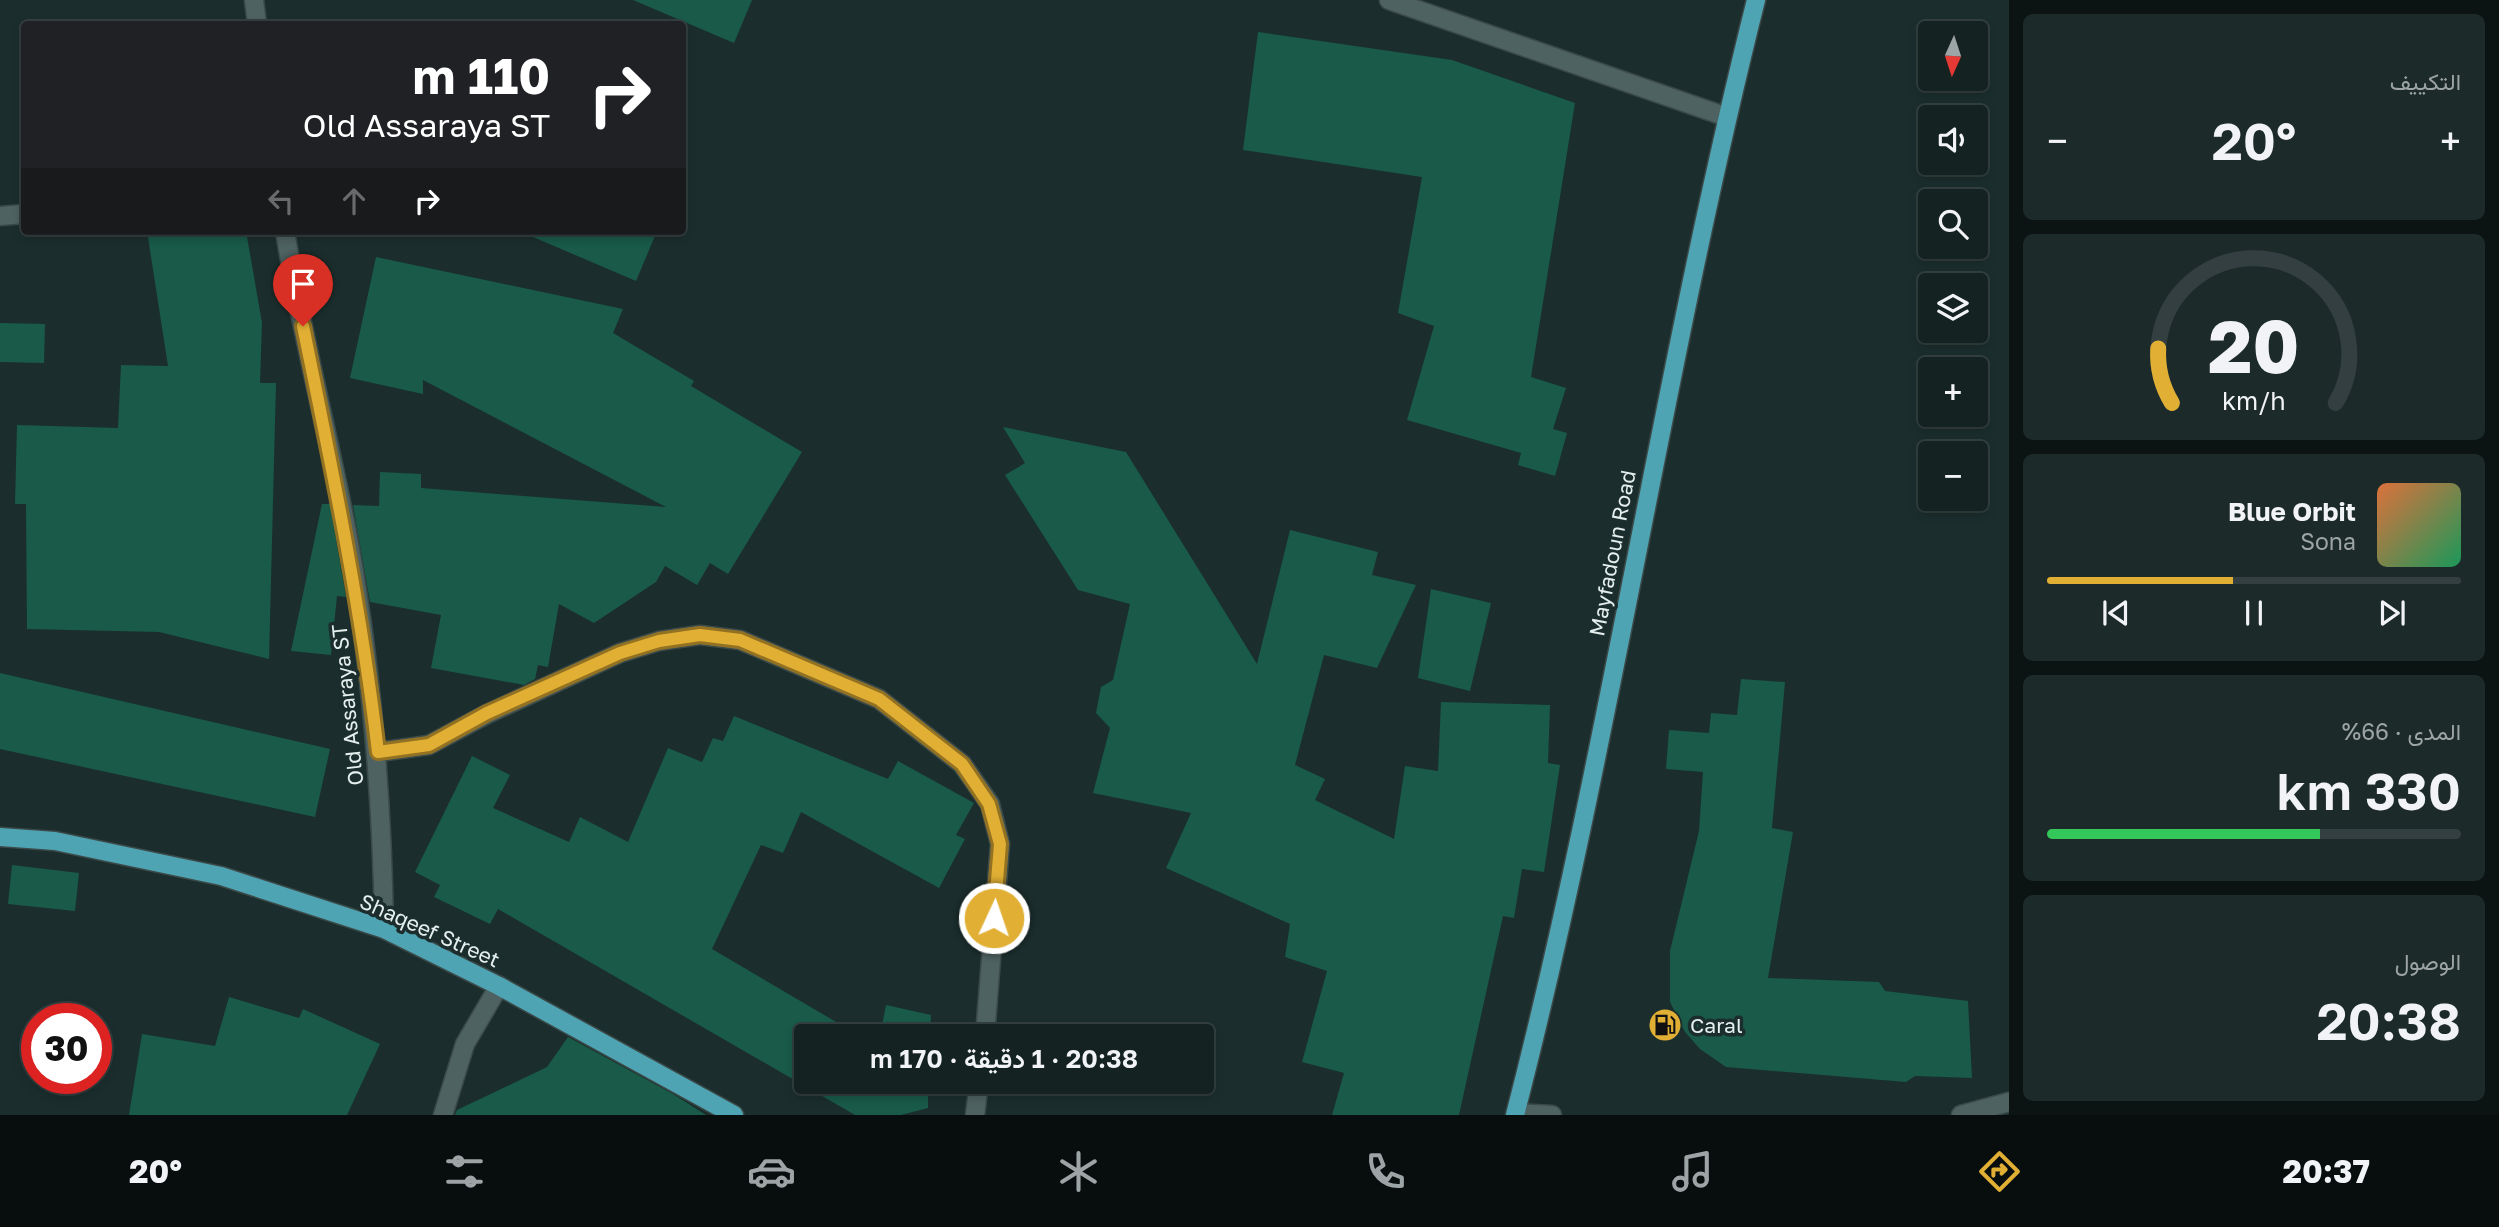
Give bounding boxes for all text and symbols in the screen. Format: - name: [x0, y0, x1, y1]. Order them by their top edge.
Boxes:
- north arrow: [1918, 21, 1988, 91]
- map controls: [1918, 21, 1988, 511]
- text: 110 m: [413, 46, 550, 105]
- icon: right: [574, 49, 665, 140]
- text: التكييف: [2390, 67, 2461, 95]
- button: sound: [1918, 105, 1988, 175]
- text: Old Assaraya ST: [303, 106, 550, 144]
- text: 20°: [2212, 109, 2296, 171]
- text: −: [2047, 118, 2068, 163]
- text: +: [2440, 118, 2461, 163]
- icon: left: [262, 182, 300, 220]
- icon: ahead: [335, 182, 373, 220]
- icon: right: [408, 182, 446, 220]
- button: search: [1918, 189, 1988, 259]
- pin: [273, 254, 333, 326]
- icon: arrive: [284, 265, 322, 303]
- button: layers: [1918, 273, 1988, 343]
- text: 20: [2208, 303, 2300, 390]
- button: +: [1918, 357, 1988, 427]
- text: km/h: [2222, 385, 2286, 416]
- button: −: [1918, 441, 1988, 511]
- street label: Mayfadoun Road: [1583, 468, 1641, 638]
- text: Blue Orbit: [2228, 496, 2356, 527]
- text: Sona: [2300, 527, 2356, 555]
- icon: previous: [2097, 594, 2135, 632]
- icon: pause: [2235, 594, 2273, 632]
- icon: next: [2373, 594, 2411, 632]
- street label: Old Assaraya ST: [326, 623, 368, 787]
- text: المدى · 66%: [2342, 717, 2461, 745]
- text: 330 km: [2277, 759, 2461, 821]
- position arrow: [957, 881, 1031, 955]
- street label: Shaqeef Street: [356, 888, 504, 972]
- text: الوصول: [2395, 947, 2461, 975]
- text: 20:38: [2316, 989, 2461, 1051]
- speed limit sign: 30: [21, 1003, 112, 1094]
- fuel station icon: Caral: [1646, 1006, 1684, 1044]
- place label: Caral: [1690, 1012, 1743, 1038]
- text: 20:38 · 1 دقيقة · 170 m: [870, 1043, 1138, 1074]
- icon: filters: [440, 1147, 489, 1196]
- icon: car: [747, 1147, 796, 1196]
- icon: climate: [1054, 1147, 1103, 1196]
- icon: phone: [1361, 1147, 1410, 1196]
- icon: music: [1668, 1147, 1717, 1196]
- icon: directions: [1975, 1147, 2024, 1196]
- text: 20°: [129, 1152, 182, 1190]
- text: 20:37: [2282, 1152, 2370, 1190]

